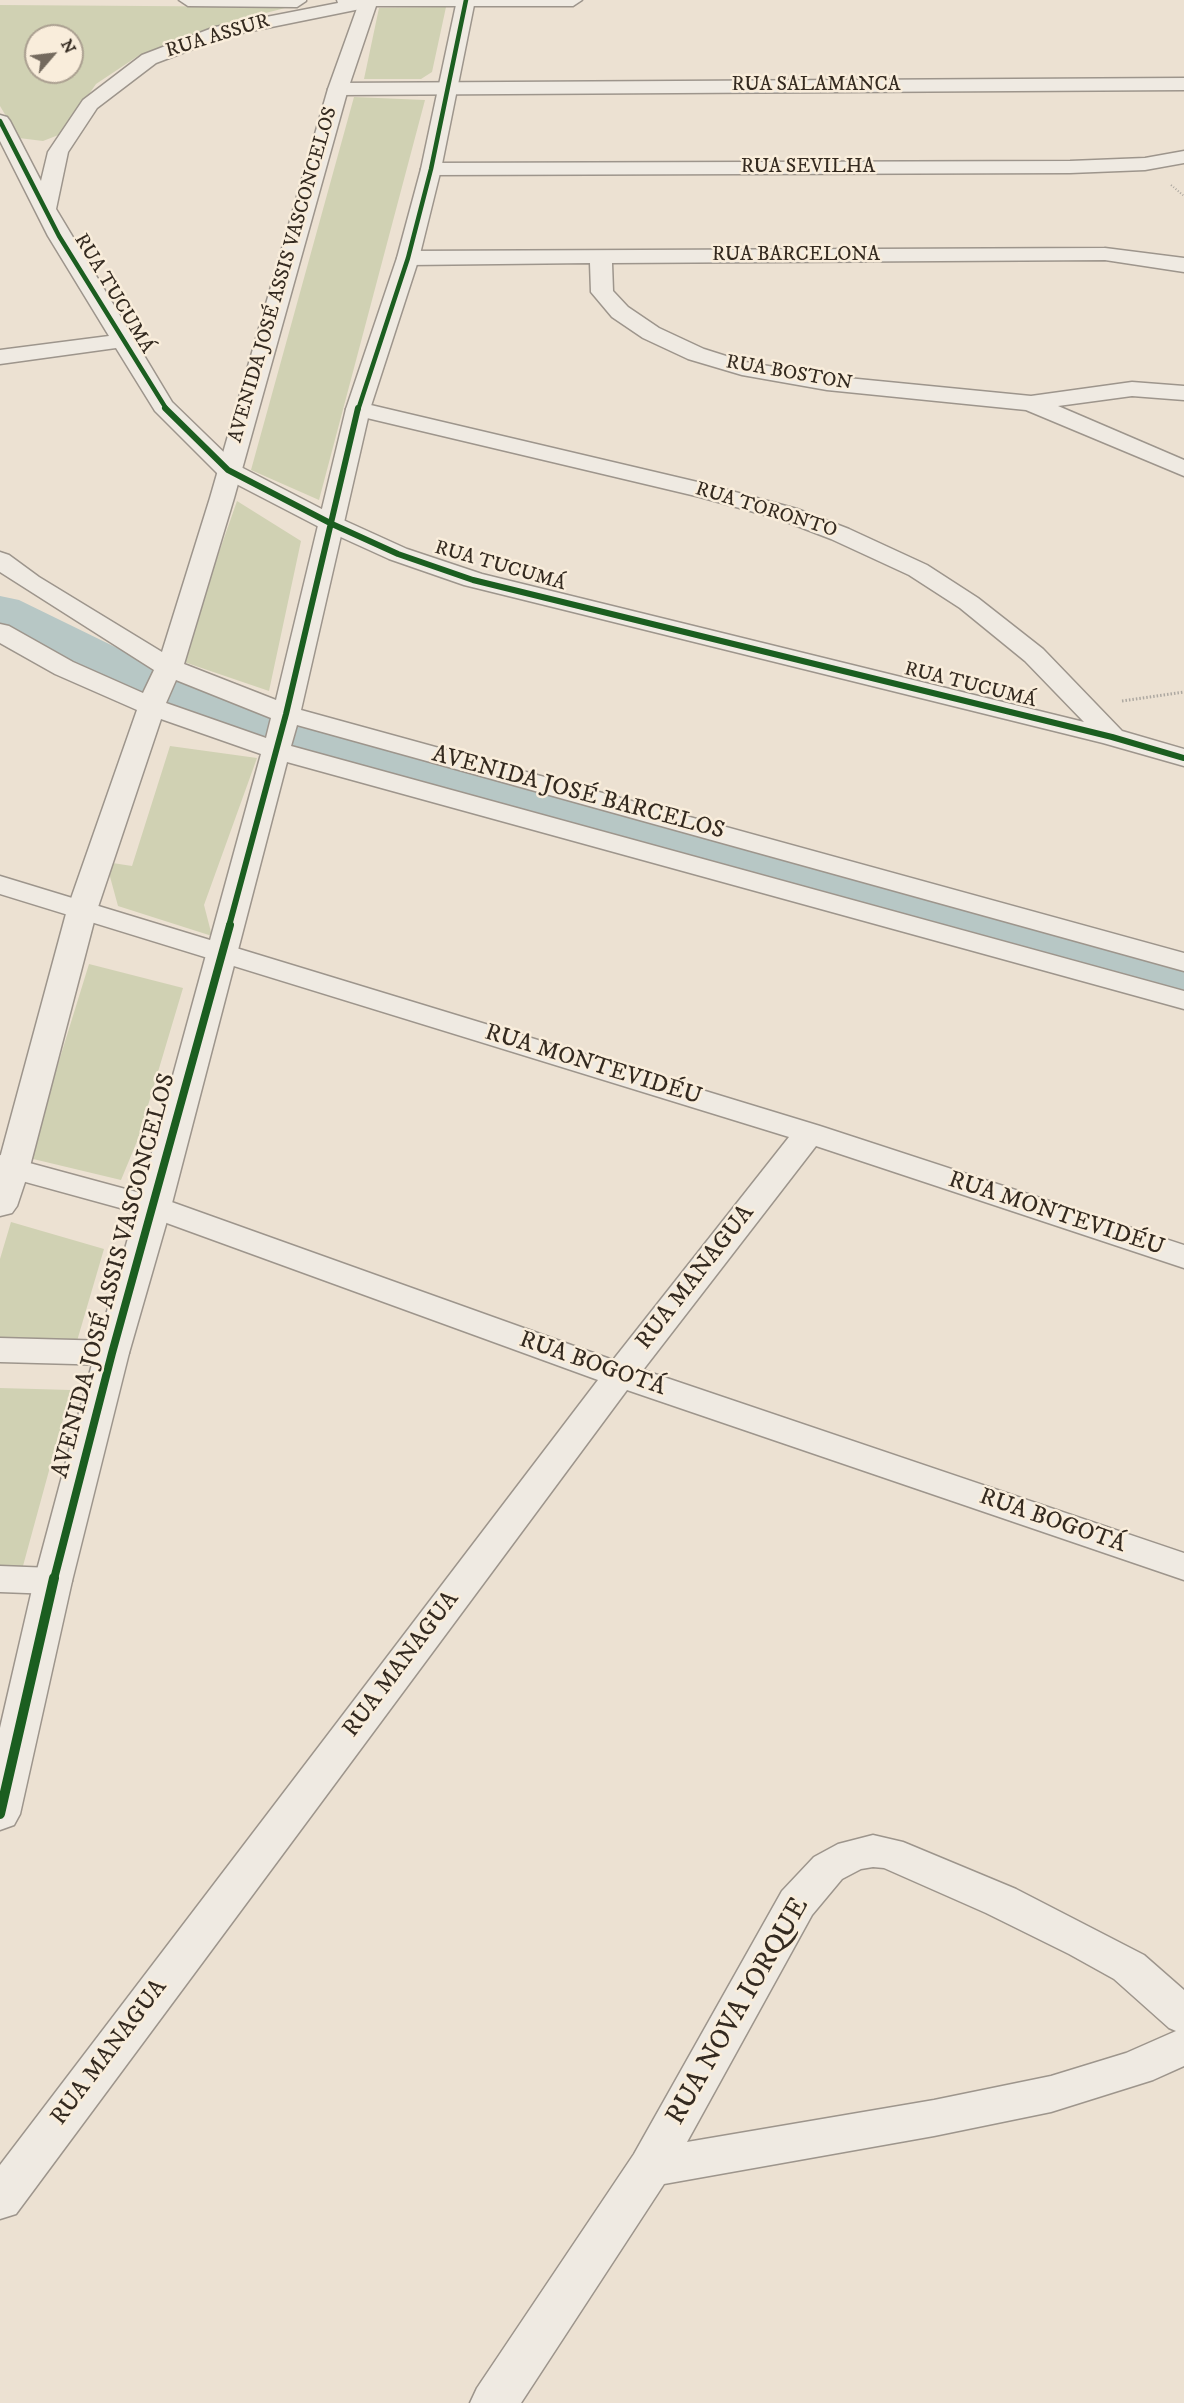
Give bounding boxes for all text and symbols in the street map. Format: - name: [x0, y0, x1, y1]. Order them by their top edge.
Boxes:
- street label: RUA ASSUR: [163, 10, 273, 64]
- north arrow: [24, 24, 84, 84]
- text: N: [56, 36, 80, 57]
- street label: RUA SALAMANCA: [732, 74, 900, 98]
- street label: AVENIDA JOSÉ ASSIS VASCONCELOS: [224, 104, 344, 446]
- street label: RUA SEVILHA: [741, 156, 875, 180]
- street label: RUA TUCUMÁ: [68, 230, 158, 358]
- street label: RUA BARCELONA: [712, 244, 880, 268]
- street label: RUA BOSTON: [724, 351, 854, 397]
- street label: RUA TORONTO: [692, 478, 840, 544]
- street label: RUA TUCUMÁ: [432, 537, 568, 597]
- street label: RUA TUCUMÁ: [901, 658, 1039, 714]
- street label: AVENIDA JOSÉ BARCELOS: [429, 741, 727, 847]
- street label: RUA MONTEVIDÉU: [481, 1019, 705, 1113]
- street label: AVENIDA JOSÉ ASSIS VASCONCELOS: [47, 1071, 183, 1481]
- street label: RUA MONTEVIDÉU: [944, 1166, 1168, 1264]
- street label: RUA MANAGUA: [631, 1200, 761, 1356]
- street label: RUA BOGOTÁ: [515, 1327, 669, 1403]
- street label: RUA BOGOTÁ: [975, 1484, 1129, 1560]
- street label: RUA MANAGUA: [338, 1586, 466, 1744]
- street label: RUA NOVA IORQUE: [660, 1892, 818, 2132]
- street label: RUA MANAGUA: [46, 1974, 174, 2132]

